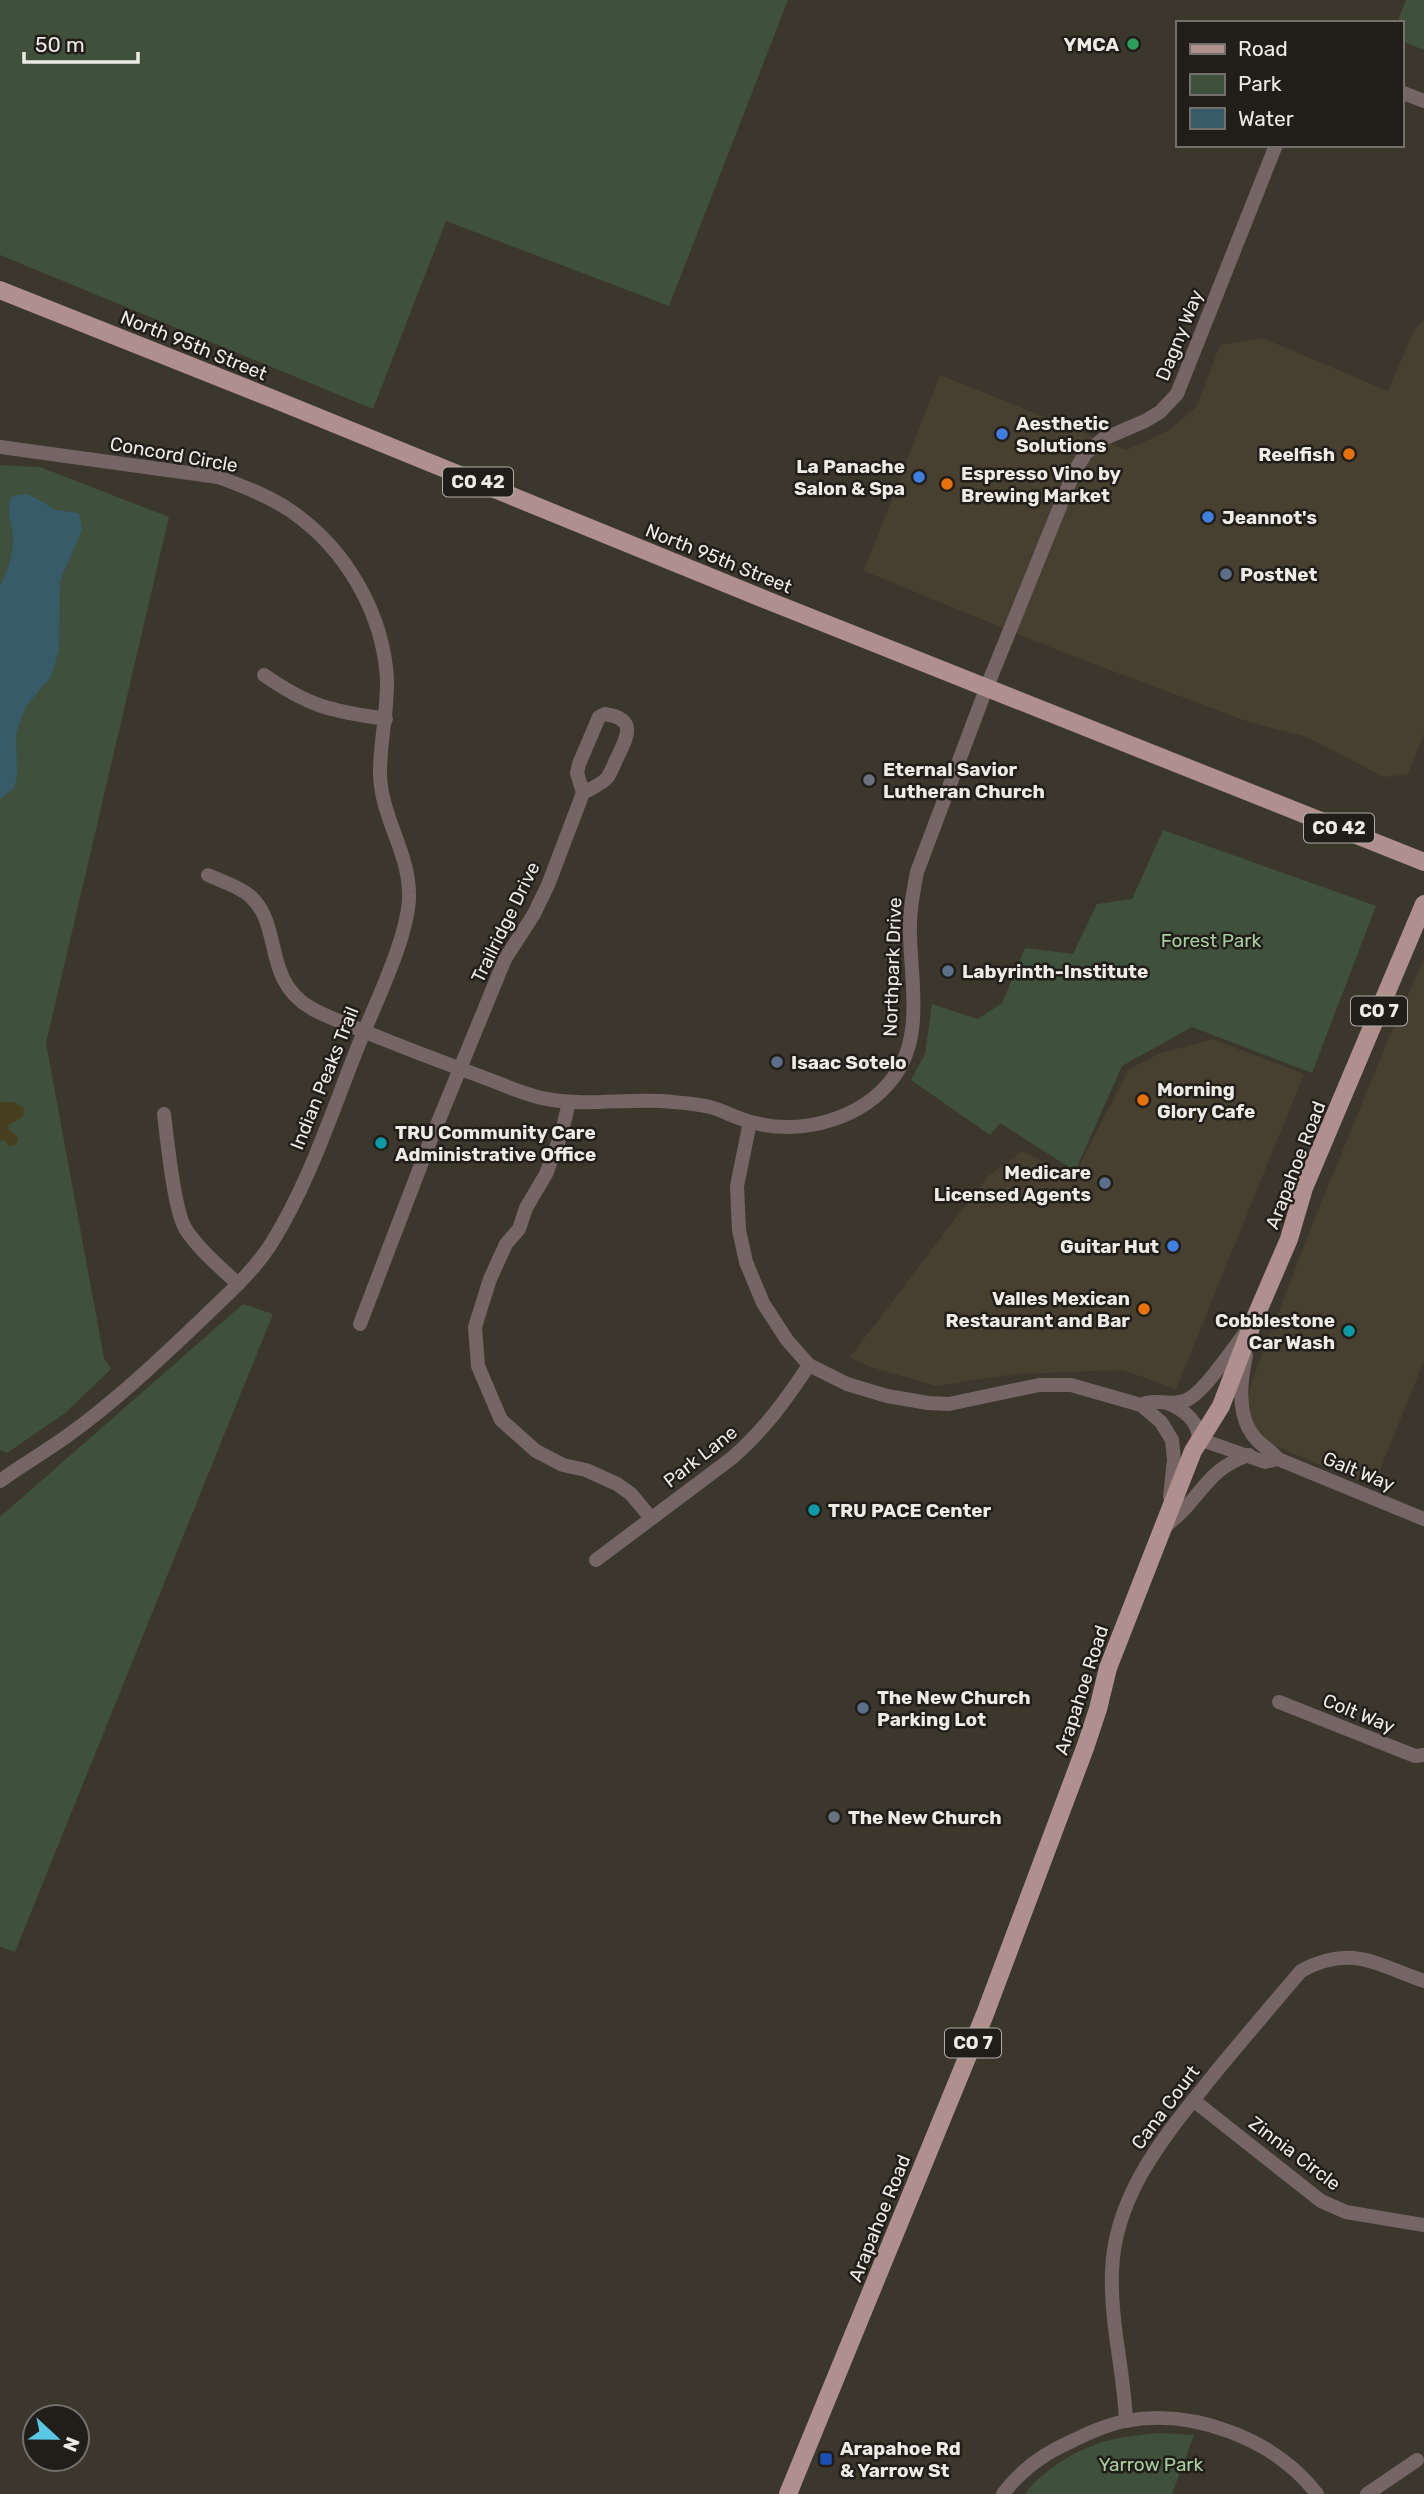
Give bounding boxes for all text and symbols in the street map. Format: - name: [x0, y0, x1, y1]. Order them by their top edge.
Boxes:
- scale bar: [24, 21, 138, 65]
- legend: [1176, 21, 1403, 147]
- text: 50 m: [35, 32, 85, 57]
- place label: YMCA: [1064, 33, 1119, 56]
- marker: YMCA: [1125, 36, 1141, 52]
- text: Road: [1238, 36, 1288, 61]
- text: Park: [1238, 71, 1282, 96]
- text: Water: [1238, 106, 1294, 131]
- street label: Dagny Way: [1151, 286, 1208, 384]
- street label: North 95th Street: [117, 306, 271, 386]
- place label: Aesthetic Solutions: [1016, 412, 1109, 457]
- marker: Aesthetic Solutions: [994, 426, 1010, 442]
- street label: Concord Circle: [108, 432, 240, 477]
- place label: Reelfish: [1258, 443, 1335, 466]
- marker: Reelfish: [1341, 446, 1357, 462]
- place label: La Panache Salon & Spa: [794, 455, 905, 500]
- place label: Espresso Vino by Brewing Market: [961, 462, 1122, 507]
- road number: CO 42: [443, 468, 513, 496]
- marker: La Panache Salon & Spa: [911, 469, 927, 485]
- marker: Espresso Vino by Brewing Market: [939, 476, 955, 492]
- place label: Jeannot's: [1222, 506, 1317, 529]
- marker: Jeannot's: [1200, 509, 1216, 525]
- street label: North 95th Street: [642, 519, 796, 599]
- place label: PostNet: [1240, 563, 1318, 586]
- marker: PostNet: [1218, 566, 1234, 582]
- place label: Eternal Savior Lutheran Church: [883, 758, 1045, 803]
- marker: Eternal Savior Lutheran Church: [861, 772, 877, 788]
- road number: CO 42: [1304, 814, 1374, 842]
- street label: Trailridge Drive: [466, 858, 545, 986]
- street label: Northpark Drive: [879, 897, 906, 1037]
- park label: Forest Park: [1161, 929, 1262, 952]
- place label: Labyrinth-Institute: [962, 960, 1148, 983]
- marker: Labyrinth-Institute: [940, 963, 956, 979]
- road number: CO 7: [1351, 996, 1407, 1026]
- street label: Indian Peaks Trail: [285, 1003, 364, 1153]
- place label: Isaac Sotelo: [791, 1051, 907, 1074]
- marker: Isaac Sotelo: [769, 1054, 785, 1070]
- place label: Morning Glory Cafe: [1157, 1078, 1255, 1123]
- marker: Morning Glory Cafe: [1135, 1092, 1151, 1108]
- street label: Arapahoe Road: [1261, 1098, 1330, 1232]
- place label: TRU Community Care Administrative Office: [395, 1121, 596, 1166]
- marker: TRU Community Care Administrative Office: [373, 1135, 389, 1151]
- place label: Medicare Licensed Agents: [934, 1161, 1091, 1206]
- marker: Medicare Licensed Agents: [1097, 1175, 1113, 1191]
- place label: Guitar Hut: [1060, 1235, 1159, 1258]
- marker: Guitar Hut: [1165, 1238, 1181, 1254]
- place label: Valles Mexican Restaurant and Bar: [946, 1287, 1130, 1332]
- marker: Valles Mexican Restaurant and Bar: [1136, 1301, 1152, 1317]
- place label: Cobblestone Car Wash: [1215, 1309, 1335, 1354]
- marker: Cobblestone Car Wash: [1341, 1323, 1357, 1339]
- street label: Park Lane: [659, 1420, 742, 1492]
- street label: Galt Way: [1320, 1447, 1398, 1496]
- place label: TRU PACE Center: [828, 1499, 992, 1522]
- marker: TRU PACE Center: [806, 1502, 822, 1518]
- street label: Arapahoe Road: [1050, 1622, 1113, 1758]
- place label: The New Church Parking Lot: [877, 1686, 1031, 1731]
- street label: Colt Way: [1319, 1689, 1398, 1738]
- marker: The New Church Parking Lot: [855, 1700, 871, 1716]
- place label: The New Church: [848, 1806, 1002, 1829]
- marker: The New Church: [826, 1809, 842, 1825]
- road number: CO 7: [945, 2028, 1001, 2057]
- street label: Cana Court: [1126, 2060, 1205, 2154]
- street label: Zinnia Circle: [1244, 2111, 1345, 2195]
- street label: Arapahoe Road: [844, 2151, 915, 2285]
- north arrow: [21, 2403, 91, 2473]
- text: N: [58, 2434, 85, 2455]
- place label: Arapahoe Rd & Yarrow St: [840, 2437, 961, 2482]
- marker: Arapahoe Rd & Yarrow St: [818, 2451, 834, 2467]
- park label: Yarrow Park: [1099, 2453, 1204, 2476]

